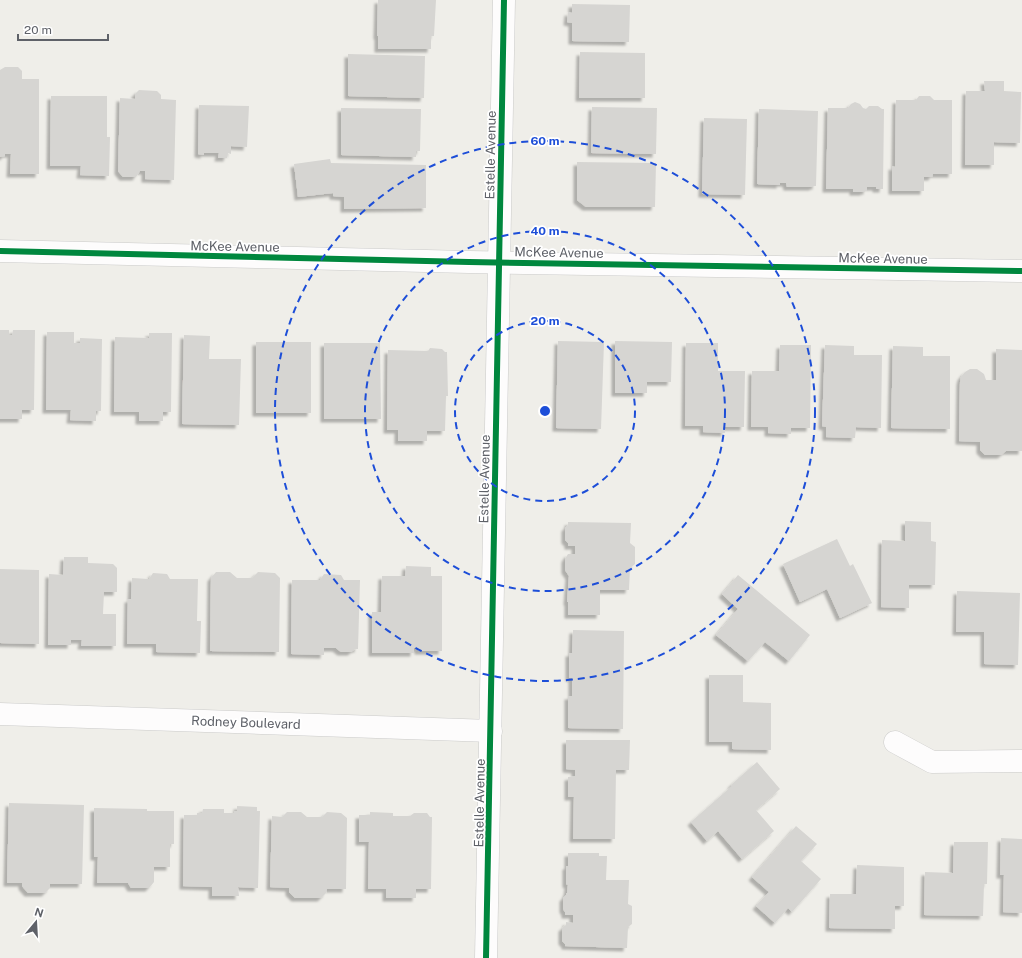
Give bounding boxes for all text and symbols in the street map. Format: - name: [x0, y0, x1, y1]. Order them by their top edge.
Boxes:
- scale bar: [18, 16, 108, 42]
- text: 20 m: [24, 23, 52, 37]
- street label: Estelle Avenue: [482, 110, 499, 200]
- text: 60 m: [530, 134, 560, 148]
- text: 40 m: [530, 224, 560, 238]
- street label: McKee Avenue: [190, 238, 280, 255]
- street label: McKee Avenue: [514, 244, 604, 261]
- street label: McKee Avenue: [838, 250, 928, 267]
- text: 20 m: [531, 314, 560, 328]
- centre of rings: [538, 404, 552, 418]
- street label: Estelle Avenue: [476, 434, 493, 524]
- street label: Rodney Boulevard: [191, 713, 301, 732]
- street label: Estelle Avenue: [471, 758, 488, 848]
- north arrow: [16, 902, 56, 942]
- text: N: [33, 905, 45, 920]

